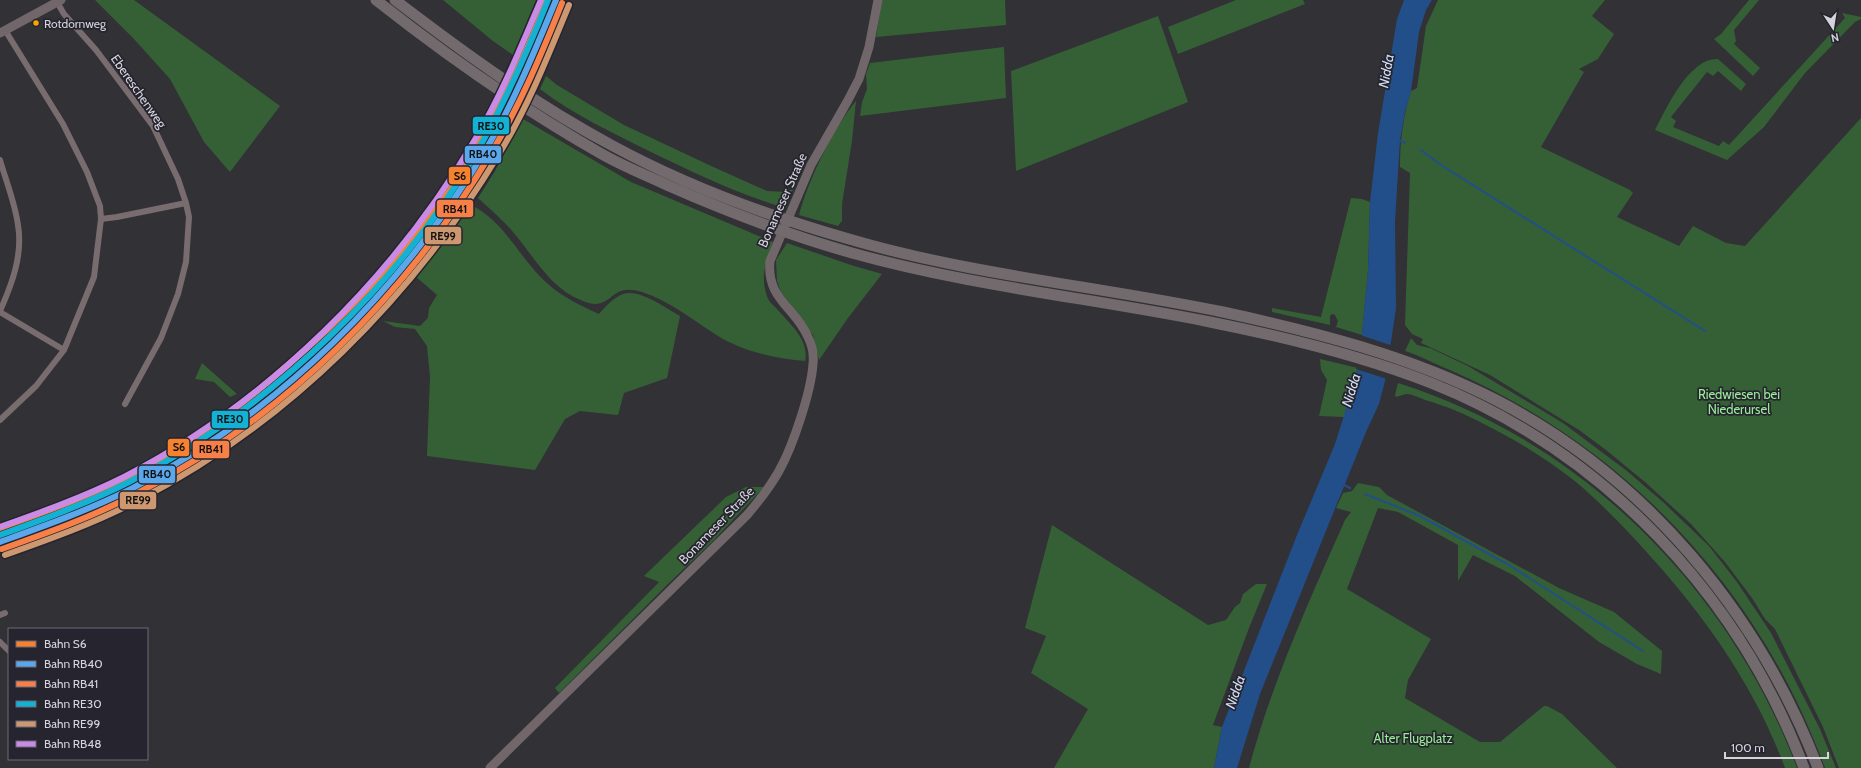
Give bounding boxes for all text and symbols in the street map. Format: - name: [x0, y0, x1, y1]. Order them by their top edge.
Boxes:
- north arrow: [1813, 8, 1853, 48]
- place label: Rotdornweg: [44, 16, 107, 31]
- marker: Rotdornweg: [31, 18, 41, 28]
- text: N: [1830, 30, 1840, 45]
- street label: Ebereschenweg: [108, 51, 171, 131]
- water label: Nidda: [1374, 53, 1398, 89]
- line badge: RE30: [472, 116, 510, 135]
- text: RE30: [478, 119, 505, 133]
- line badge: RB40: [464, 145, 502, 164]
- text: RB40: [469, 147, 497, 161]
- street label: Bonameser Straße: [754, 150, 810, 250]
- line badge: S6: [448, 166, 471, 185]
- text: S6: [454, 169, 466, 183]
- line badge: RB41: [436, 199, 474, 218]
- text: RB41: [443, 202, 467, 216]
- line badge: RE99: [424, 226, 462, 245]
- text: RE99: [430, 229, 456, 243]
- water label: Nidda: [1337, 371, 1365, 409]
- park label: Riedwiesen bei Niederursel: [1698, 386, 1780, 417]
- line badge: RE30: [211, 410, 249, 429]
- text: RE30: [217, 412, 244, 426]
- line badge: S6: [167, 438, 190, 457]
- text: S6: [173, 440, 185, 454]
- line badge: RB41: [192, 440, 230, 459]
- text: RB41: [199, 442, 223, 456]
- line badge: RB40: [138, 465, 176, 484]
- text: RB40: [143, 467, 171, 481]
- street label: Bonameser Straße: [675, 483, 757, 567]
- line badge: RE99: [119, 491, 157, 510]
- text: RE99: [125, 493, 151, 507]
- legend: [8, 628, 148, 760]
- text: Bahn S6: [44, 636, 87, 651]
- text: Bahn RB40: [44, 656, 103, 671]
- water label: Nidda: [1221, 673, 1249, 711]
- text: Bahn RB41: [44, 676, 98, 691]
- text: Bahn RE30: [44, 696, 102, 711]
- text: Bahn RE99: [44, 716, 101, 731]
- park label: Alter Flugplatz: [1373, 730, 1453, 746]
- scale bar: [1725, 734, 1828, 760]
- text: Bahn RB48: [44, 736, 101, 751]
- text: 100 m: [1731, 740, 1765, 755]

